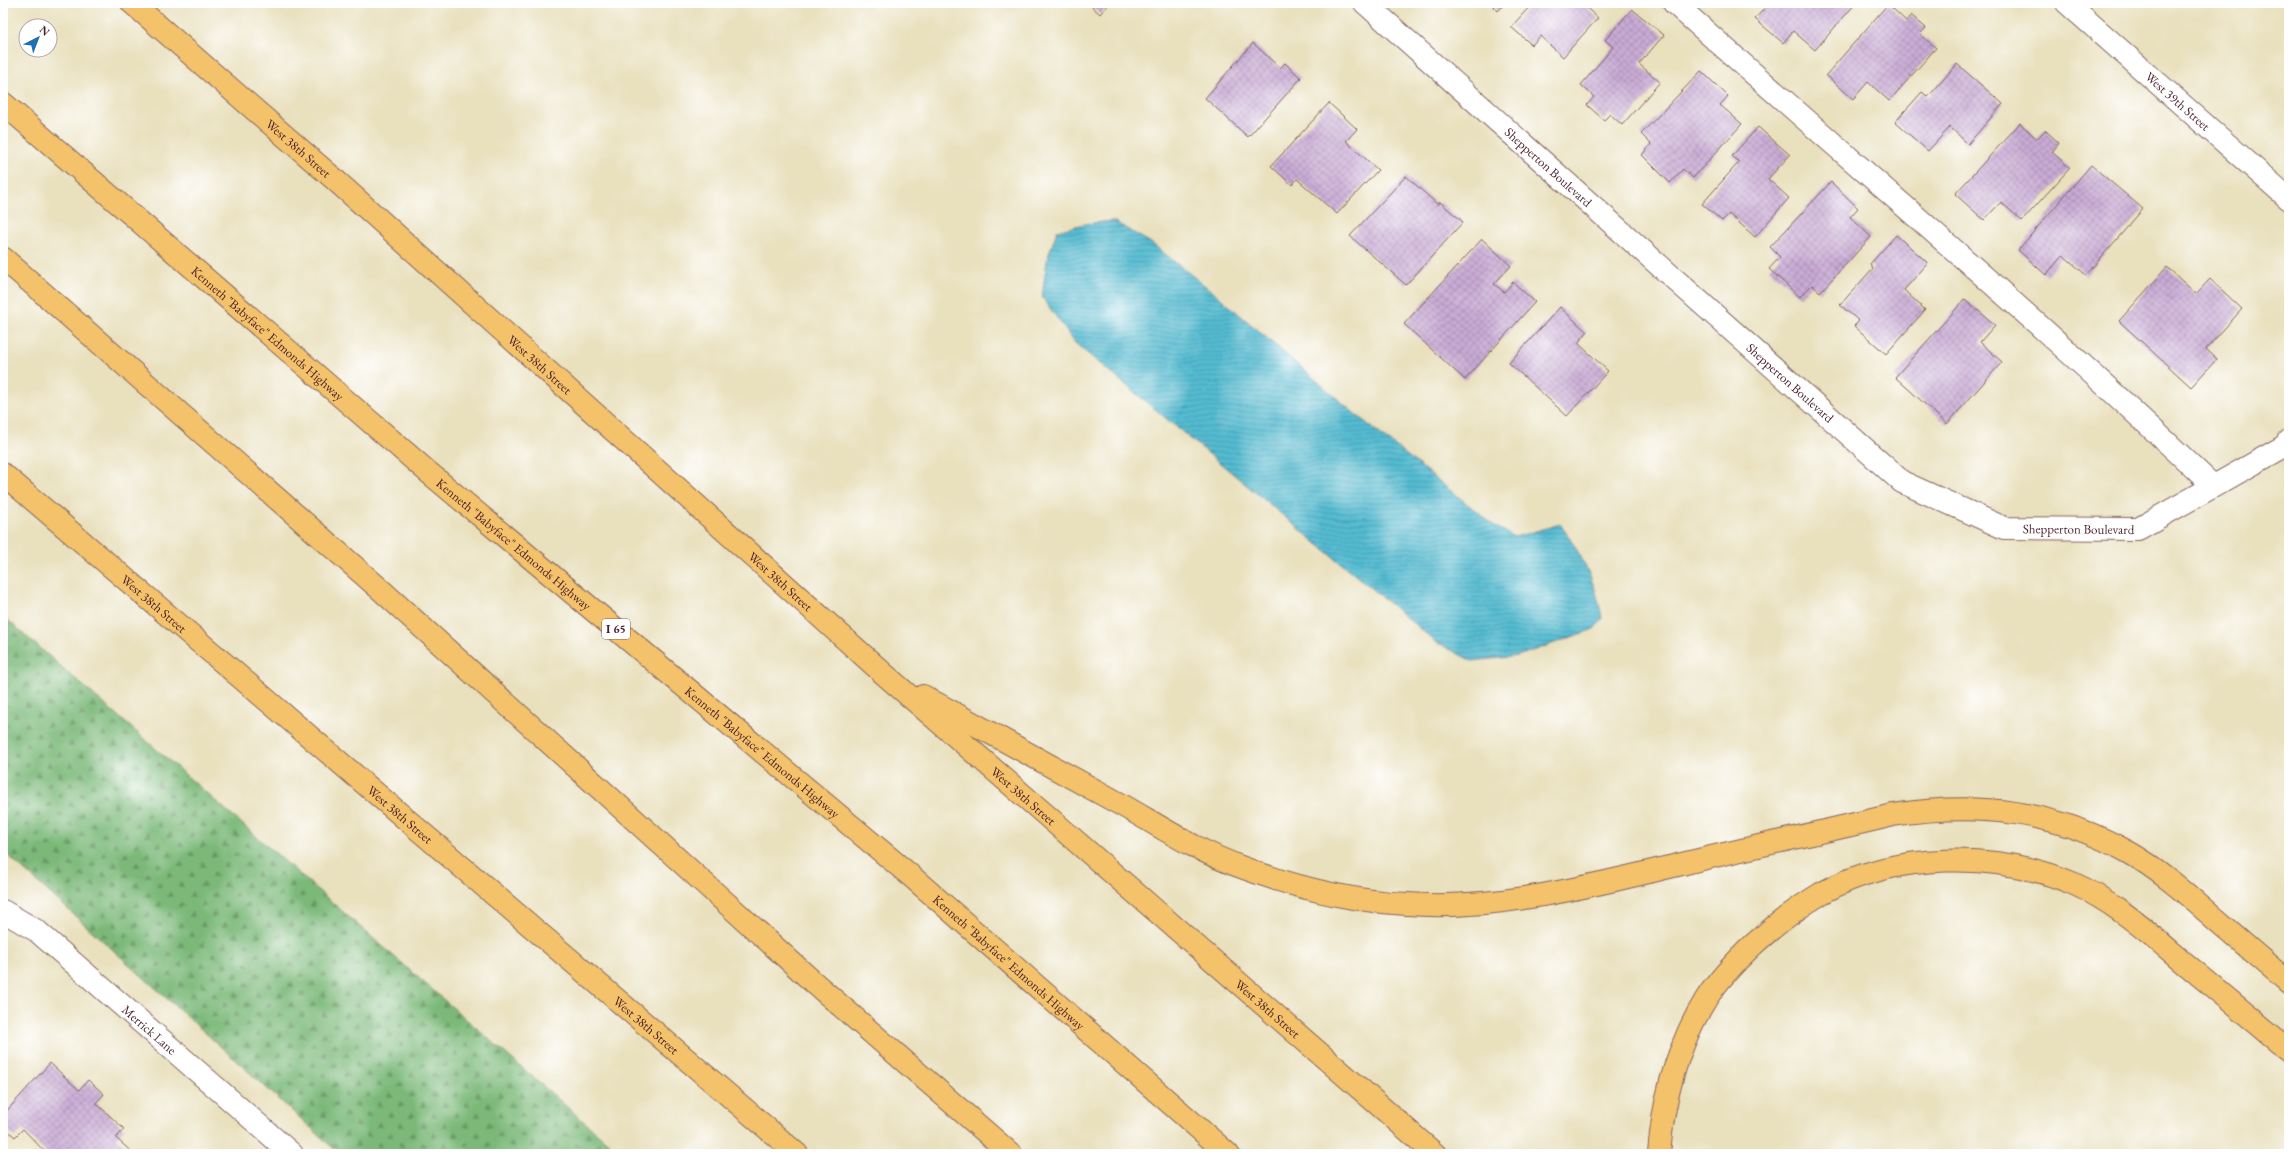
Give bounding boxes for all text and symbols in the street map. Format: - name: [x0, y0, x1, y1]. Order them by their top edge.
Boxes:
- north arrow: [18, 18, 58, 58]
- text: N: [37, 22, 53, 39]
- street label: West 39th Street: [2142, 68, 2214, 135]
- street label: West 38th Street: [262, 115, 335, 182]
- street label: Shepperton Boulevard: [1501, 124, 1596, 211]
- street label: Kenneth "Babyface" Edmonds Highway: [188, 262, 348, 405]
- street label: West 38th Street: [504, 331, 575, 398]
- street label: Shepperton Boulevard: [1743, 339, 1838, 427]
- street label: Kenneth "Babyface" Edmonds Highway: [433, 475, 595, 614]
- street label: Shepperton Boulevard: [2023, 520, 2135, 538]
- street label: West 38th Street: [745, 548, 816, 615]
- street label: West 38th Street: [117, 571, 190, 637]
- road number: I 65: [602, 619, 630, 639]
- street label: Kenneth "Babyface" Edmonds Highway: [681, 682, 843, 822]
- street label: West 38th Street: [987, 763, 1059, 829]
- street label: West 38th Street: [364, 782, 436, 847]
- street label: Kenneth "Babyface" Edmonds Highway: [929, 891, 1089, 1034]
- street label: West 38th Street: [1231, 976, 1304, 1042]
- street label: West 38th Street: [610, 992, 682, 1058]
- street label: Merrick Lane: [118, 1001, 180, 1058]

